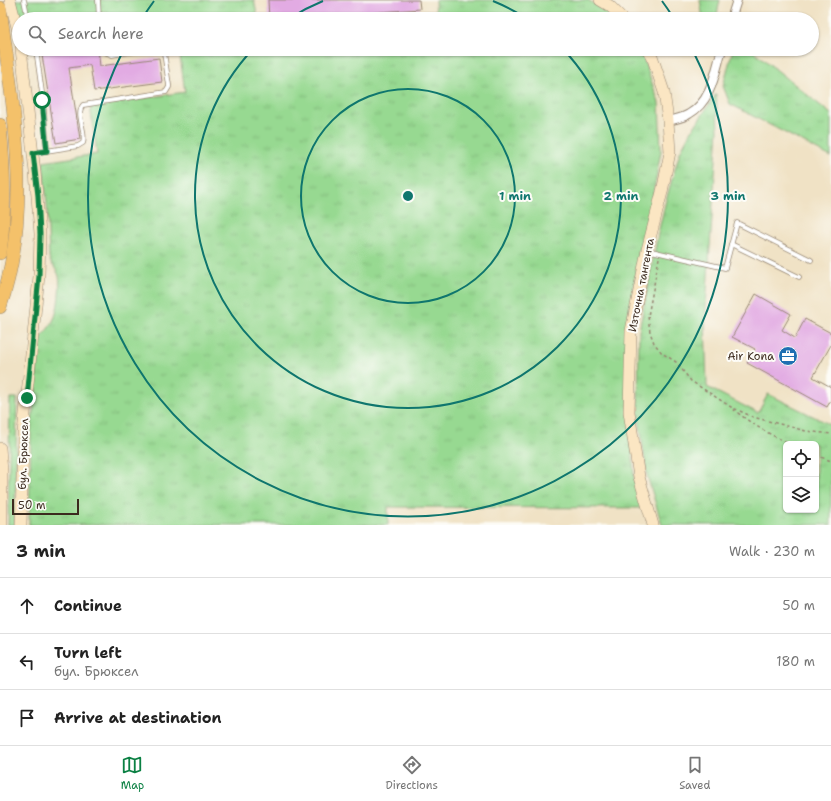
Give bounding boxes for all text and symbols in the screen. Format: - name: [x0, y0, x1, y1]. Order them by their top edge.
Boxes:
- search box: [12, 12, 819, 56]
- icon: search: [26, 23, 48, 45]
- text: Search here: [58, 24, 144, 44]
- route start: [33, 91, 51, 109]
- text: 1 min: [499, 188, 531, 204]
- text: 2 min: [604, 188, 639, 204]
- text: 3 min: [711, 188, 746, 204]
- centre of rings: [401, 189, 415, 203]
- street label: Източна тангента: [625, 237, 658, 333]
- office icon: Air Kona: [777, 345, 799, 367]
- place label: Air Kona: [727, 349, 774, 364]
- route end: [18, 389, 36, 407]
- street label: бул. Брюксел: [15, 418, 32, 490]
- map controls: [783, 441, 819, 513]
- button: locate: [783, 441, 819, 477]
- button: layers: [783, 477, 819, 513]
- scale bar: [12, 497, 79, 516]
- text: 50 m: [18, 498, 46, 513]
- text: 3 min: [16, 540, 66, 562]
- text: Walk · 230 m: [729, 543, 815, 560]
- icon: ahead: [16, 595, 38, 617]
- text: Continue: [54, 596, 122, 616]
- text: 50 m: [782, 597, 815, 614]
- text: Turn left: [54, 643, 122, 663]
- icon: left: [16, 651, 38, 673]
- text: 180 m: [776, 653, 815, 670]
- text: бул. Брюксел: [54, 663, 138, 680]
- icon: arrive: [16, 707, 38, 729]
- text: Arrive at destination: [54, 708, 222, 728]
- tab: Map: [121, 754, 144, 793]
- tab: Directions: [385, 754, 438, 793]
- tab: Saved: [679, 754, 710, 793]

